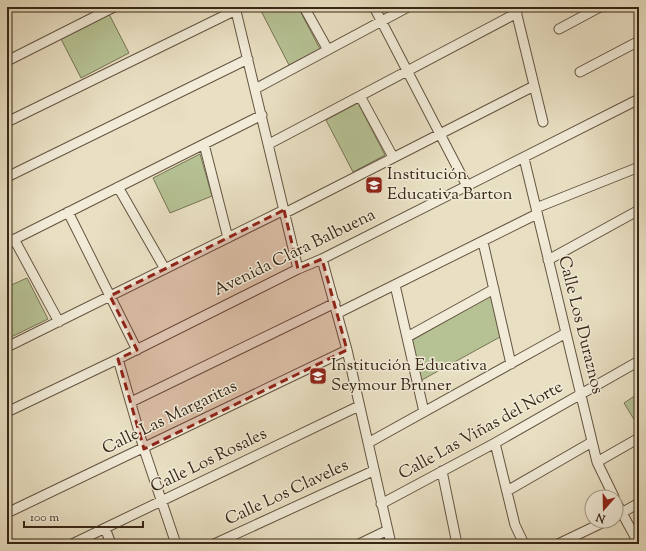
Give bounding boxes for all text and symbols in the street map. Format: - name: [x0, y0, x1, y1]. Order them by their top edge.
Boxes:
- place label: Institución Educativa Barton: [387, 163, 513, 207]
- school or university icon: Institución Educativa Barton: [364, 175, 384, 195]
- street label: Avenida Clara Balbuena: [210, 203, 380, 303]
- street label: Calle Los Duraznos: [551, 253, 609, 397]
- place label: Institución Educativa Seymour Bruner: [331, 354, 487, 398]
- school or university icon: Institución Educativa Seymour Bruner: [308, 366, 328, 386]
- street label: Calle Las Margaritas: [98, 375, 242, 461]
- street label: Calle Las Viñas del Norte: [394, 376, 568, 486]
- street label: Calle Los Rosales: [147, 422, 271, 500]
- street label: Calle Los Claveles: [221, 454, 353, 532]
- north arrow: [584, 489, 624, 529]
- scale bar: [24, 503, 143, 529]
- text: N: [594, 508, 609, 527]
- text: 100 m: [30, 509, 59, 527]

